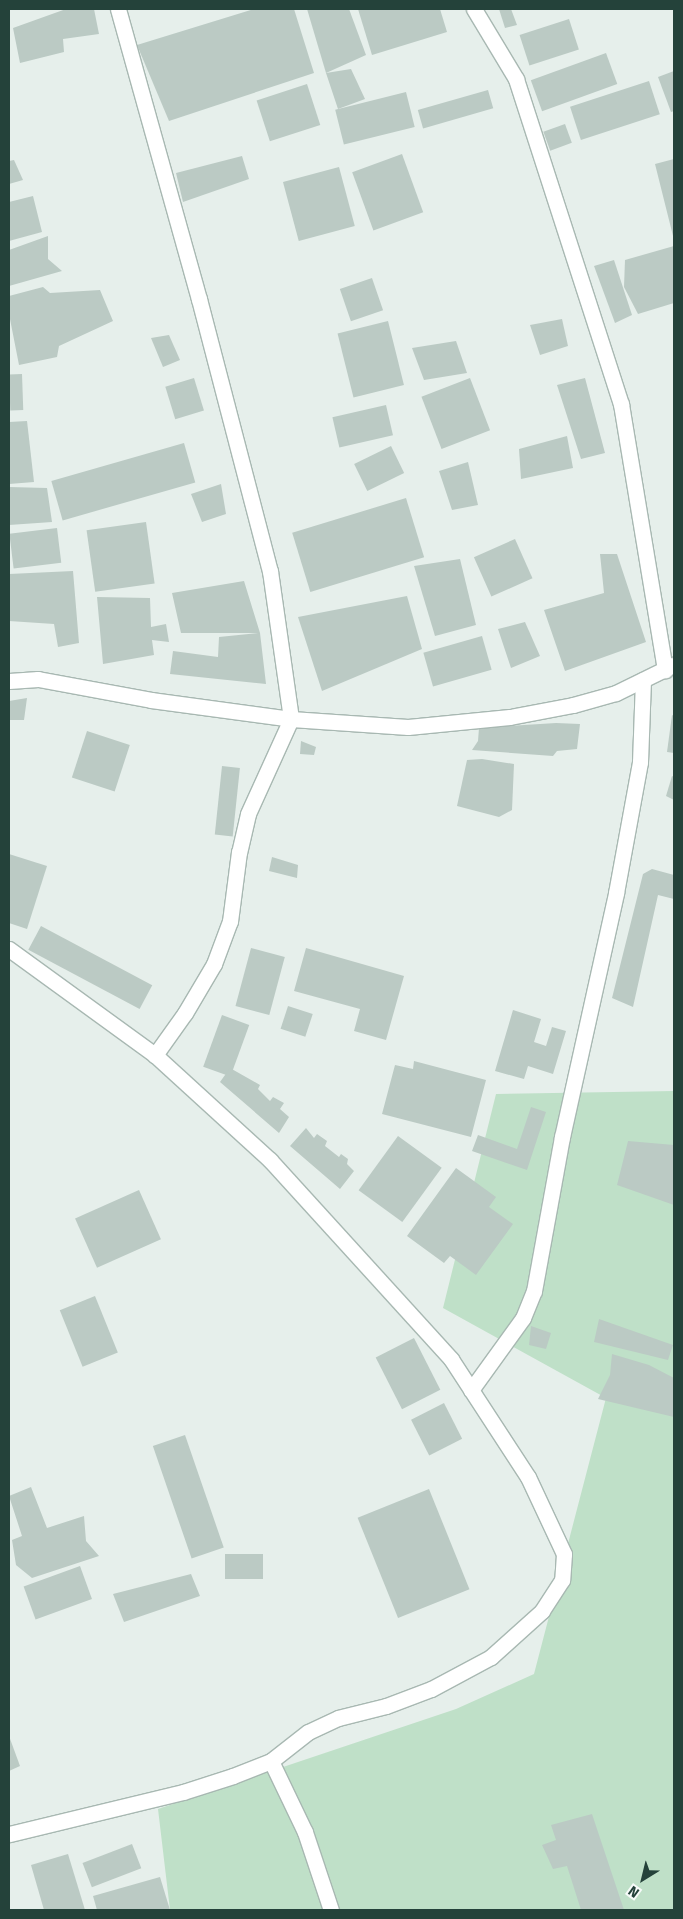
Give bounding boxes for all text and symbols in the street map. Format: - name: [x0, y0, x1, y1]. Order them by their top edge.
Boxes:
- north arrow: [618, 1854, 668, 1904]
- text: N: [625, 1882, 643, 1901]

